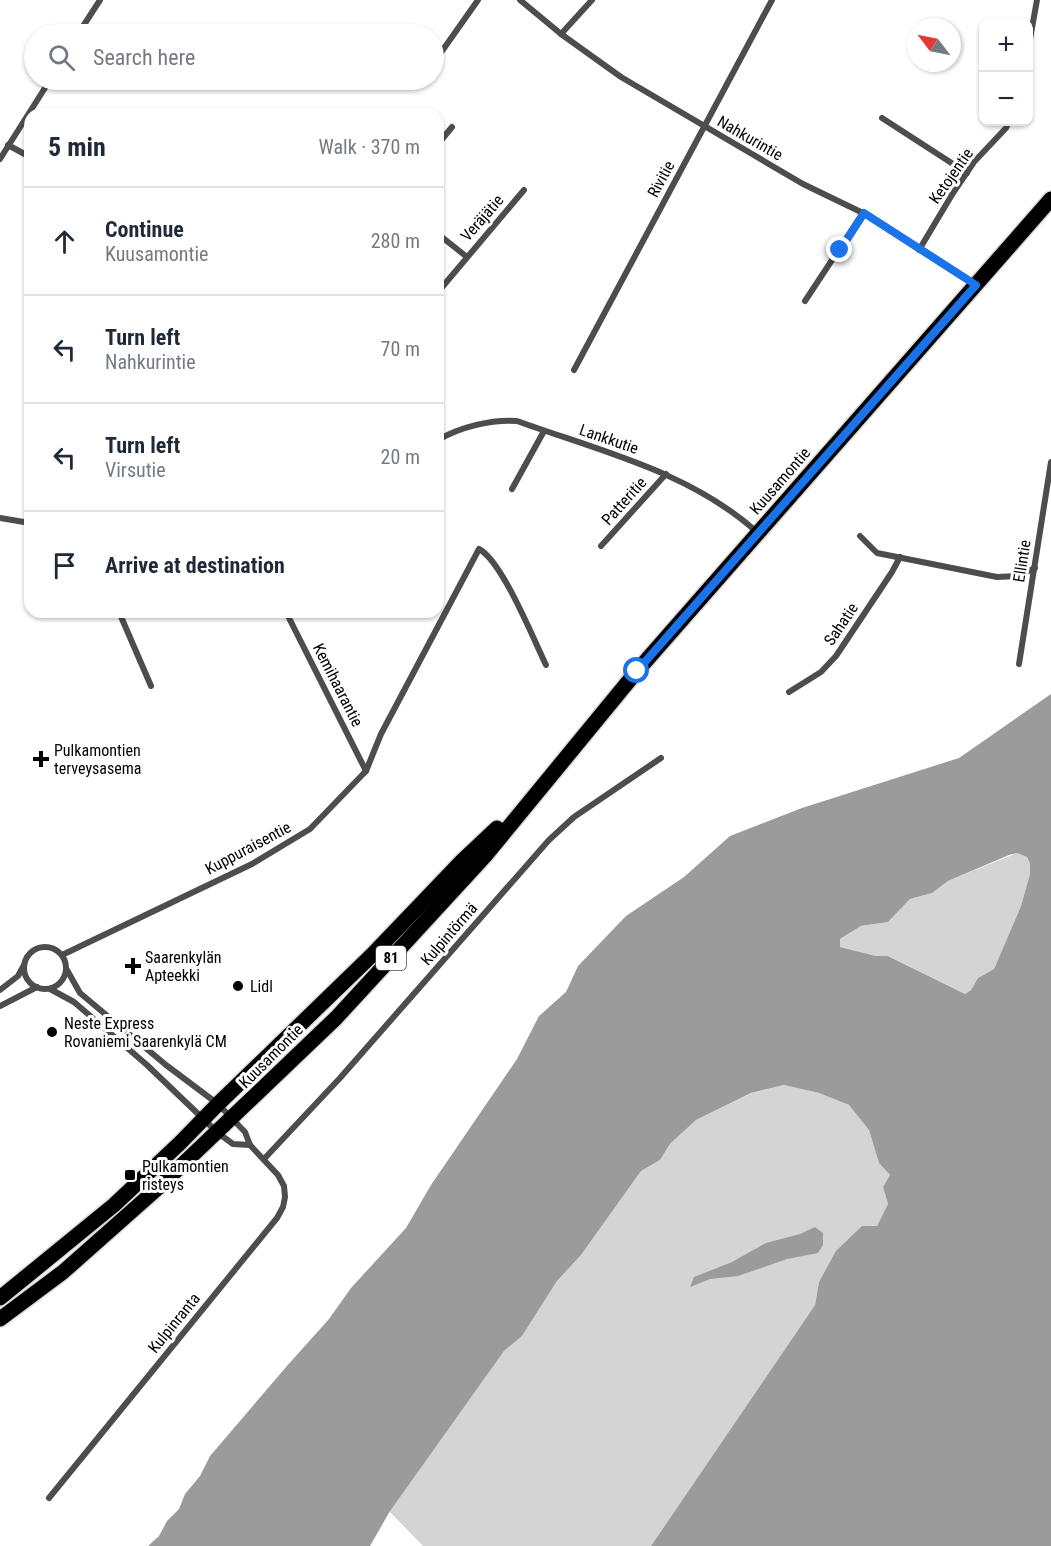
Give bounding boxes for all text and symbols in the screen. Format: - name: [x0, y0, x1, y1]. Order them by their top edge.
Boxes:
- north arrow: [907, 18, 961, 72]
- map controls: [979, 18, 1033, 126]
- button: +: [979, 18, 1033, 72]
- search box: [24, 24, 444, 90]
- icon: search: [45, 41, 78, 74]
- text: Search here: [93, 45, 195, 70]
- button: −: [979, 72, 1033, 126]
- street label: Nahkurintie: [714, 112, 786, 164]
- text: 5 min: [48, 132, 106, 162]
- text: Walk · 370 m: [319, 135, 420, 159]
- street label: Ketojentie: [925, 145, 977, 207]
- street label: Rivitie: [644, 158, 678, 200]
- street label: Veräjätie: [457, 191, 507, 245]
- text: Continue: [105, 217, 184, 242]
- icon: ahead: [48, 225, 81, 258]
- text: 280 m: [371, 229, 420, 253]
- route end: [826, 236, 852, 262]
- text: Kuusamontie: [105, 242, 208, 266]
- text: Turn left: [105, 325, 180, 350]
- icon: left: [48, 333, 81, 366]
- text: 70 m: [381, 337, 420, 361]
- text: Nahkurintie: [105, 350, 196, 374]
- street label: Lankkutie: [577, 420, 641, 458]
- text: Turn left: [105, 433, 180, 458]
- icon: left: [48, 441, 81, 474]
- street label: Kuusamontie: [746, 444, 814, 518]
- text: 20 m: [381, 445, 420, 469]
- text: Virsutie: [105, 458, 166, 482]
- street label: Patteritie: [598, 473, 650, 529]
- street label: Ellintie: [1009, 538, 1035, 584]
- icon: arrive: [48, 549, 81, 582]
- text: Arrive at destination: [105, 553, 285, 578]
- street label: Sahatie: [820, 599, 862, 649]
- street label: Kemihaarantie: [309, 640, 367, 730]
- route start: [623, 657, 649, 683]
- place label: Pulkamontien terveysasema: [54, 741, 142, 778]
- marker: Pulkamontien terveysasema: [32, 750, 50, 768]
- street label: Kuppuraisentie: [202, 818, 294, 878]
- street label: Kulpintörmä: [417, 899, 481, 969]
- road number: 81: [376, 946, 406, 970]
- place label: Saarenkylän Apteekki: [145, 948, 222, 985]
- marker: Saarenkylän Apteekki: [126, 959, 140, 973]
- place label: Lidl: [250, 977, 273, 996]
- marker: Lidl: [231, 979, 245, 993]
- place label: Neste Express Rovaniemi Saarenkylä CM: [64, 1014, 227, 1051]
- street label: Kuusamontie: [235, 1020, 307, 1092]
- marker: Neste Express Rovaniemi Saarenkylä CM: [45, 1025, 59, 1039]
- place label: Pulkamontien risteys: [142, 1157, 229, 1194]
- marker: Pulkamontien risteys: [123, 1168, 137, 1182]
- street label: Kulpinranta: [144, 1289, 204, 1357]

